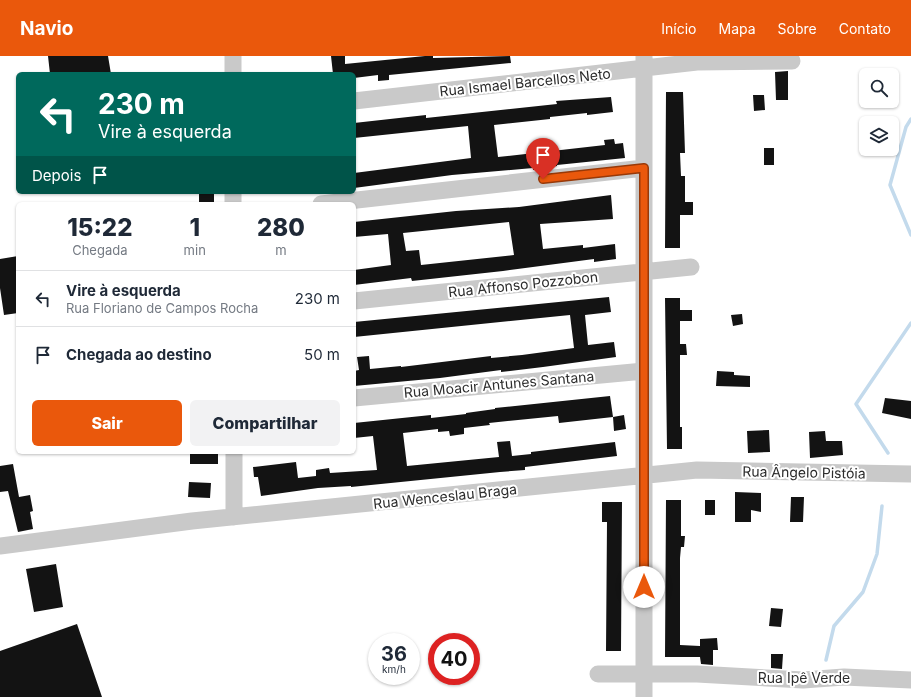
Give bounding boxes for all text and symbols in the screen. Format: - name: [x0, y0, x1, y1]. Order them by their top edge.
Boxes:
- text: Navio: [20, 17, 73, 40]
- text: Início: [661, 20, 697, 37]
- text: Mapa: [719, 20, 756, 37]
- text: Sobre: [778, 20, 817, 37]
- text: Contato: [839, 20, 891, 37]
- street label: Rua Ismael Barcellos Neto: [439, 65, 611, 99]
- map controls: [859, 68, 899, 156]
- button: search: [859, 68, 899, 108]
- text: 230 m: [98, 87, 185, 121]
- icon: left: [32, 88, 84, 140]
- button: layers: [859, 116, 899, 156]
- text: Vire à esquerda: [98, 121, 232, 142]
- pin: [526, 138, 560, 179]
- icon: arrive: [532, 144, 554, 166]
- icon: arrive: [89, 164, 111, 186]
- text: Depois: [32, 166, 81, 185]
- text: 15:22: [67, 213, 132, 242]
- text: 1: [189, 213, 200, 242]
- text: 280: [257, 213, 305, 242]
- text: Chegada: [72, 242, 127, 258]
- text: min: [184, 242, 206, 258]
- text: m: [275, 242, 287, 258]
- street label: Rua Affonso Pozzobon: [447, 268, 599, 300]
- text: Vire à esquerda: [66, 281, 181, 300]
- icon: left: [32, 288, 54, 310]
- text: 230 m: [295, 289, 340, 308]
- text: Rua Floriano de Campos Rocha: [66, 300, 258, 316]
- icon: arrive: [32, 344, 54, 366]
- text: Chegada ao destino: [66, 345, 212, 364]
- text: 50 m: [304, 345, 340, 364]
- street label: Rua Moacir Antunes Santana: [403, 367, 595, 401]
- button: Sair: [32, 400, 182, 446]
- button: Compartilhar: [190, 400, 340, 446]
- street label: Rua Ângelo Pistóia: [742, 462, 866, 482]
- street label: Rua Wenceslau Braga: [372, 480, 518, 512]
- position arrow: [623, 566, 665, 608]
- speed limit sign: 40: [428, 633, 480, 685]
- text: 36: [381, 642, 407, 666]
- text: km/h: [382, 663, 406, 675]
- street label: Rua Ipê Verde: [758, 669, 850, 686]

